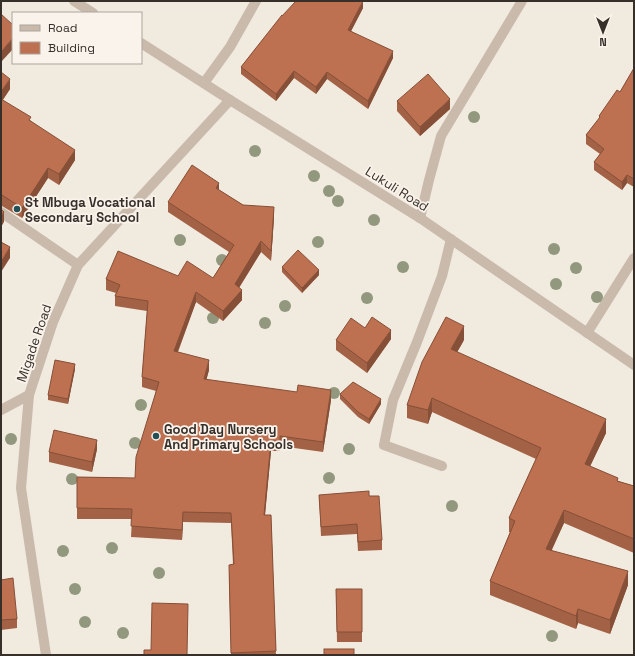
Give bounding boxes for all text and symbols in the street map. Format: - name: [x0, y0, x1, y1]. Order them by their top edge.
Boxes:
- legend: [12, 12, 142, 64]
- north arrow: [583, 12, 623, 52]
- text: Road: [48, 20, 77, 36]
- text: N: [599, 35, 607, 49]
- text: Building: [48, 40, 95, 56]
- street label: Lukuli Road: [362, 163, 432, 215]
- place label: St Mbuga Vocational Secondary School: [25, 194, 155, 226]
- marker: St Mbuga Vocational Secondary School: [12, 204, 22, 214]
- street label: Migade Road: [13, 302, 55, 384]
- place label: Good Day Nursery And Primary Schools: [164, 421, 293, 453]
- marker: Good Day Nursery And Primary Schools: [151, 431, 161, 441]

